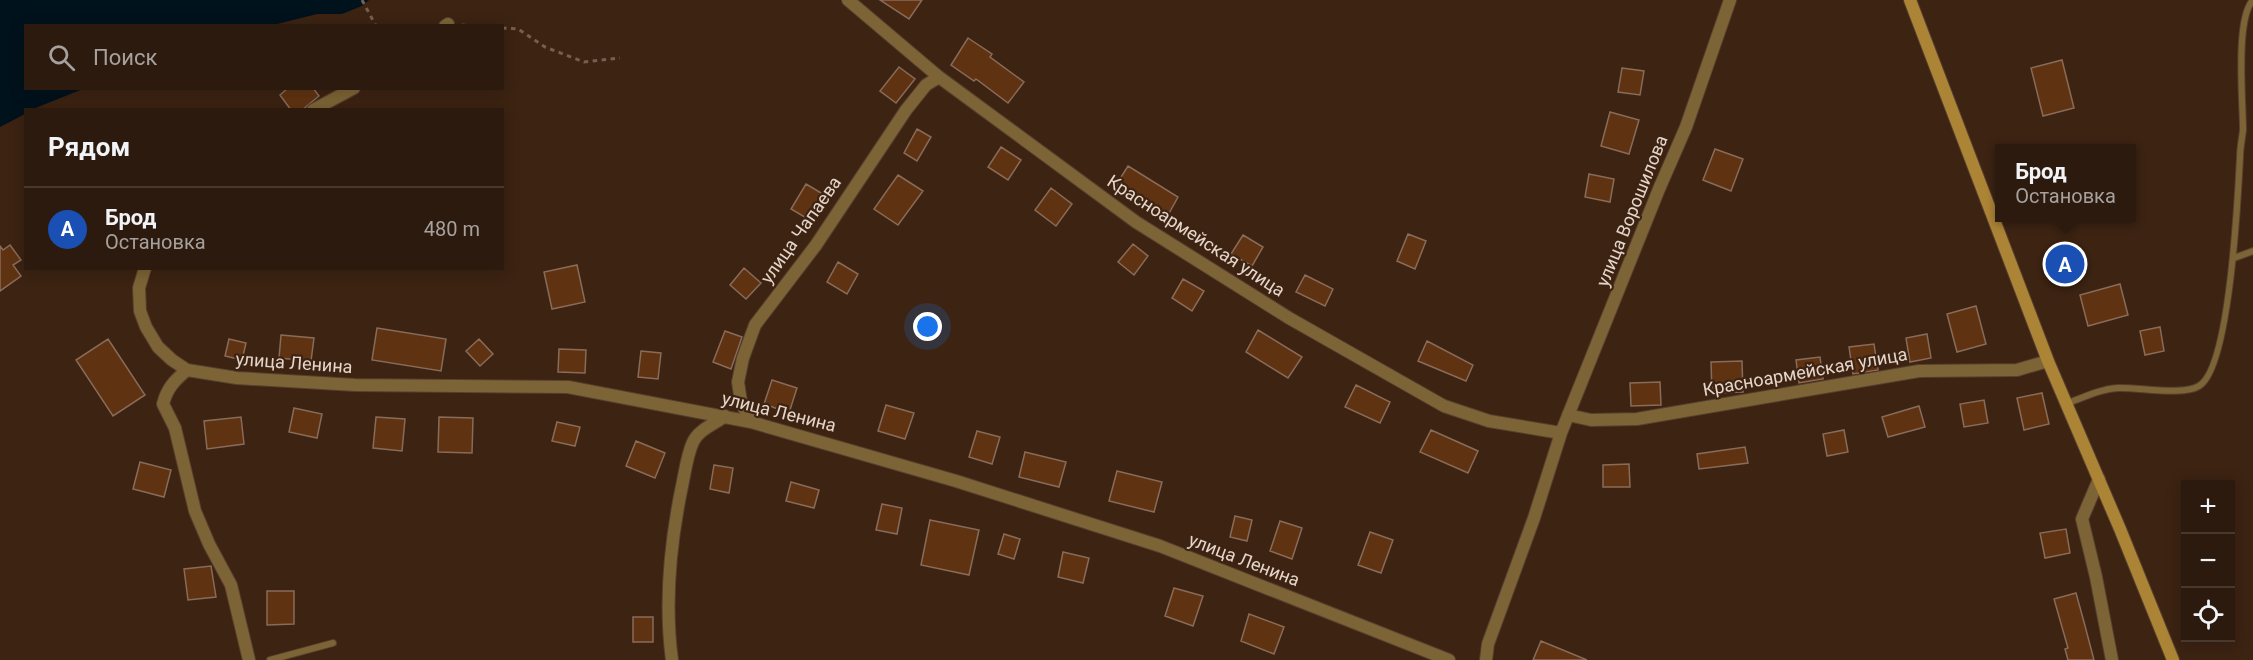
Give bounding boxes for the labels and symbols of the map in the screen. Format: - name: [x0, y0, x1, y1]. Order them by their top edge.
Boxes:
- street label: улица Ворошилова: [1592, 132, 1672, 290]
- street label: Красноармейская улица: [1104, 170, 1289, 301]
- street label: улица Чапаева: [756, 172, 845, 287]
- pin: A: [2046, 242, 2084, 286]
- your location: [913, 312, 942, 341]
- street label: Красноармейская улица: [1701, 343, 1909, 400]
- street label: улица Ленина: [235, 348, 353, 377]
- street label: улица Ленина: [720, 387, 838, 436]
- street label: улица Ленина: [1186, 529, 1303, 590]

